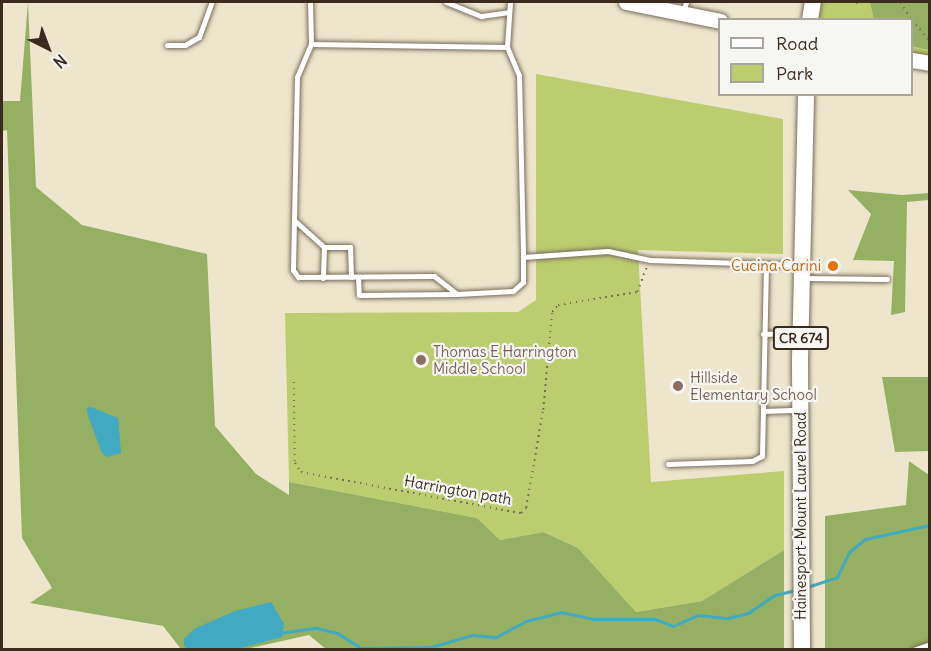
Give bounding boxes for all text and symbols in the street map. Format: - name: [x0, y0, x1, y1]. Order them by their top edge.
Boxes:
- north arrow: [18, 18, 78, 78]
- legend: [718, 18, 913, 96]
- text: Road: [776, 32, 818, 55]
- text: N: [49, 50, 71, 73]
- text: Park: [776, 62, 813, 85]
- place label: Cucina Carini: [731, 257, 821, 275]
- marker: Cucina Carini: [826, 259, 840, 273]
- road number: CR 674: [772, 327, 830, 349]
- place label: Thomas E Harrington Middle School: [433, 342, 577, 377]
- marker: Thomas E Harrington Middle School: [414, 353, 428, 367]
- place label: Hillside Elementary School: [690, 368, 817, 403]
- marker: Hillside Elementary School: [671, 379, 685, 393]
- street label: Hainesport-Mount Laurel Road: [792, 412, 810, 620]
- street label: Harrington path: [403, 472, 513, 508]

